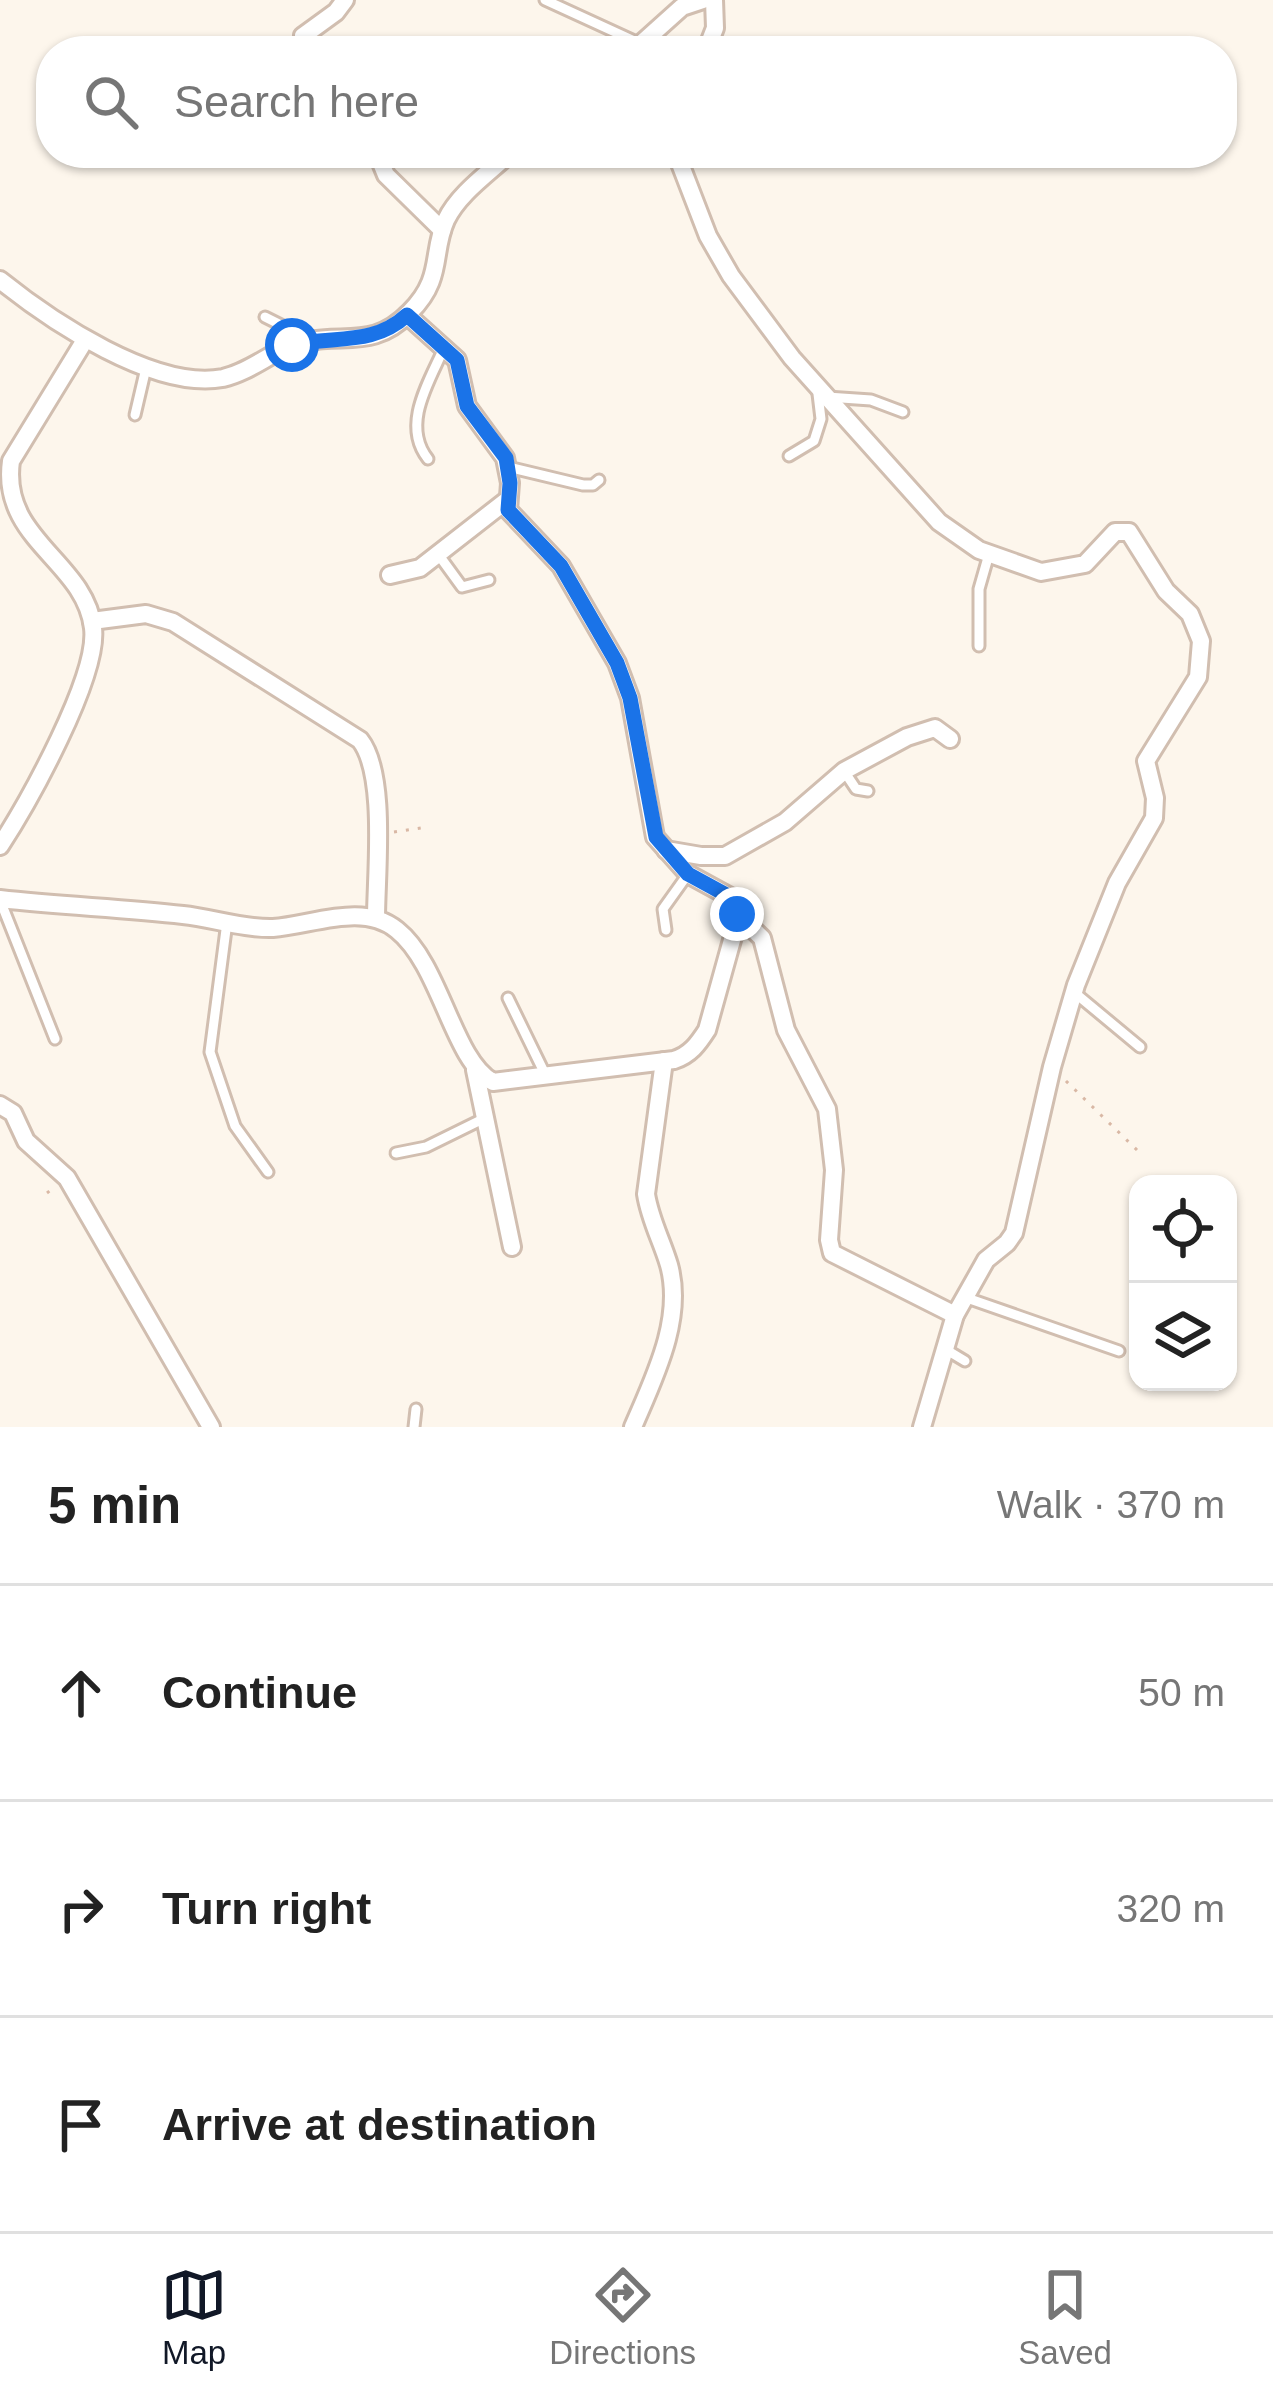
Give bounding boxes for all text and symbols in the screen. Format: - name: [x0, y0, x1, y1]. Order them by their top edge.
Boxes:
- search box: [36, 36, 1237, 168]
- icon: search: [78, 69, 144, 135]
- text: Search here: [174, 76, 419, 127]
- route start: [265, 318, 319, 372]
- route end: [710, 887, 764, 941]
- map controls: [1129, 1175, 1237, 1391]
- button: locate: [1129, 1175, 1237, 1283]
- button: layers: [1129, 1283, 1237, 1391]
- text: 5 min: [48, 1477, 181, 1534]
- text: Walk · 370 m: [997, 1483, 1225, 1526]
- icon: ahead: [48, 1660, 114, 1726]
- text: Continue: [162, 1667, 357, 1718]
- text: 50 m: [1138, 1671, 1225, 1714]
- icon: right: [48, 1876, 114, 1942]
- text: Turn right: [162, 1883, 371, 1934]
- text: 320 m: [1117, 1887, 1225, 1930]
- icon: arrive: [48, 2092, 114, 2158]
- text: Arrive at destination: [162, 2099, 597, 2150]
- tab: Map: [161, 2262, 227, 2372]
- tab: Directions: [549, 2262, 696, 2372]
- tab: Saved: [1018, 2262, 1112, 2372]

